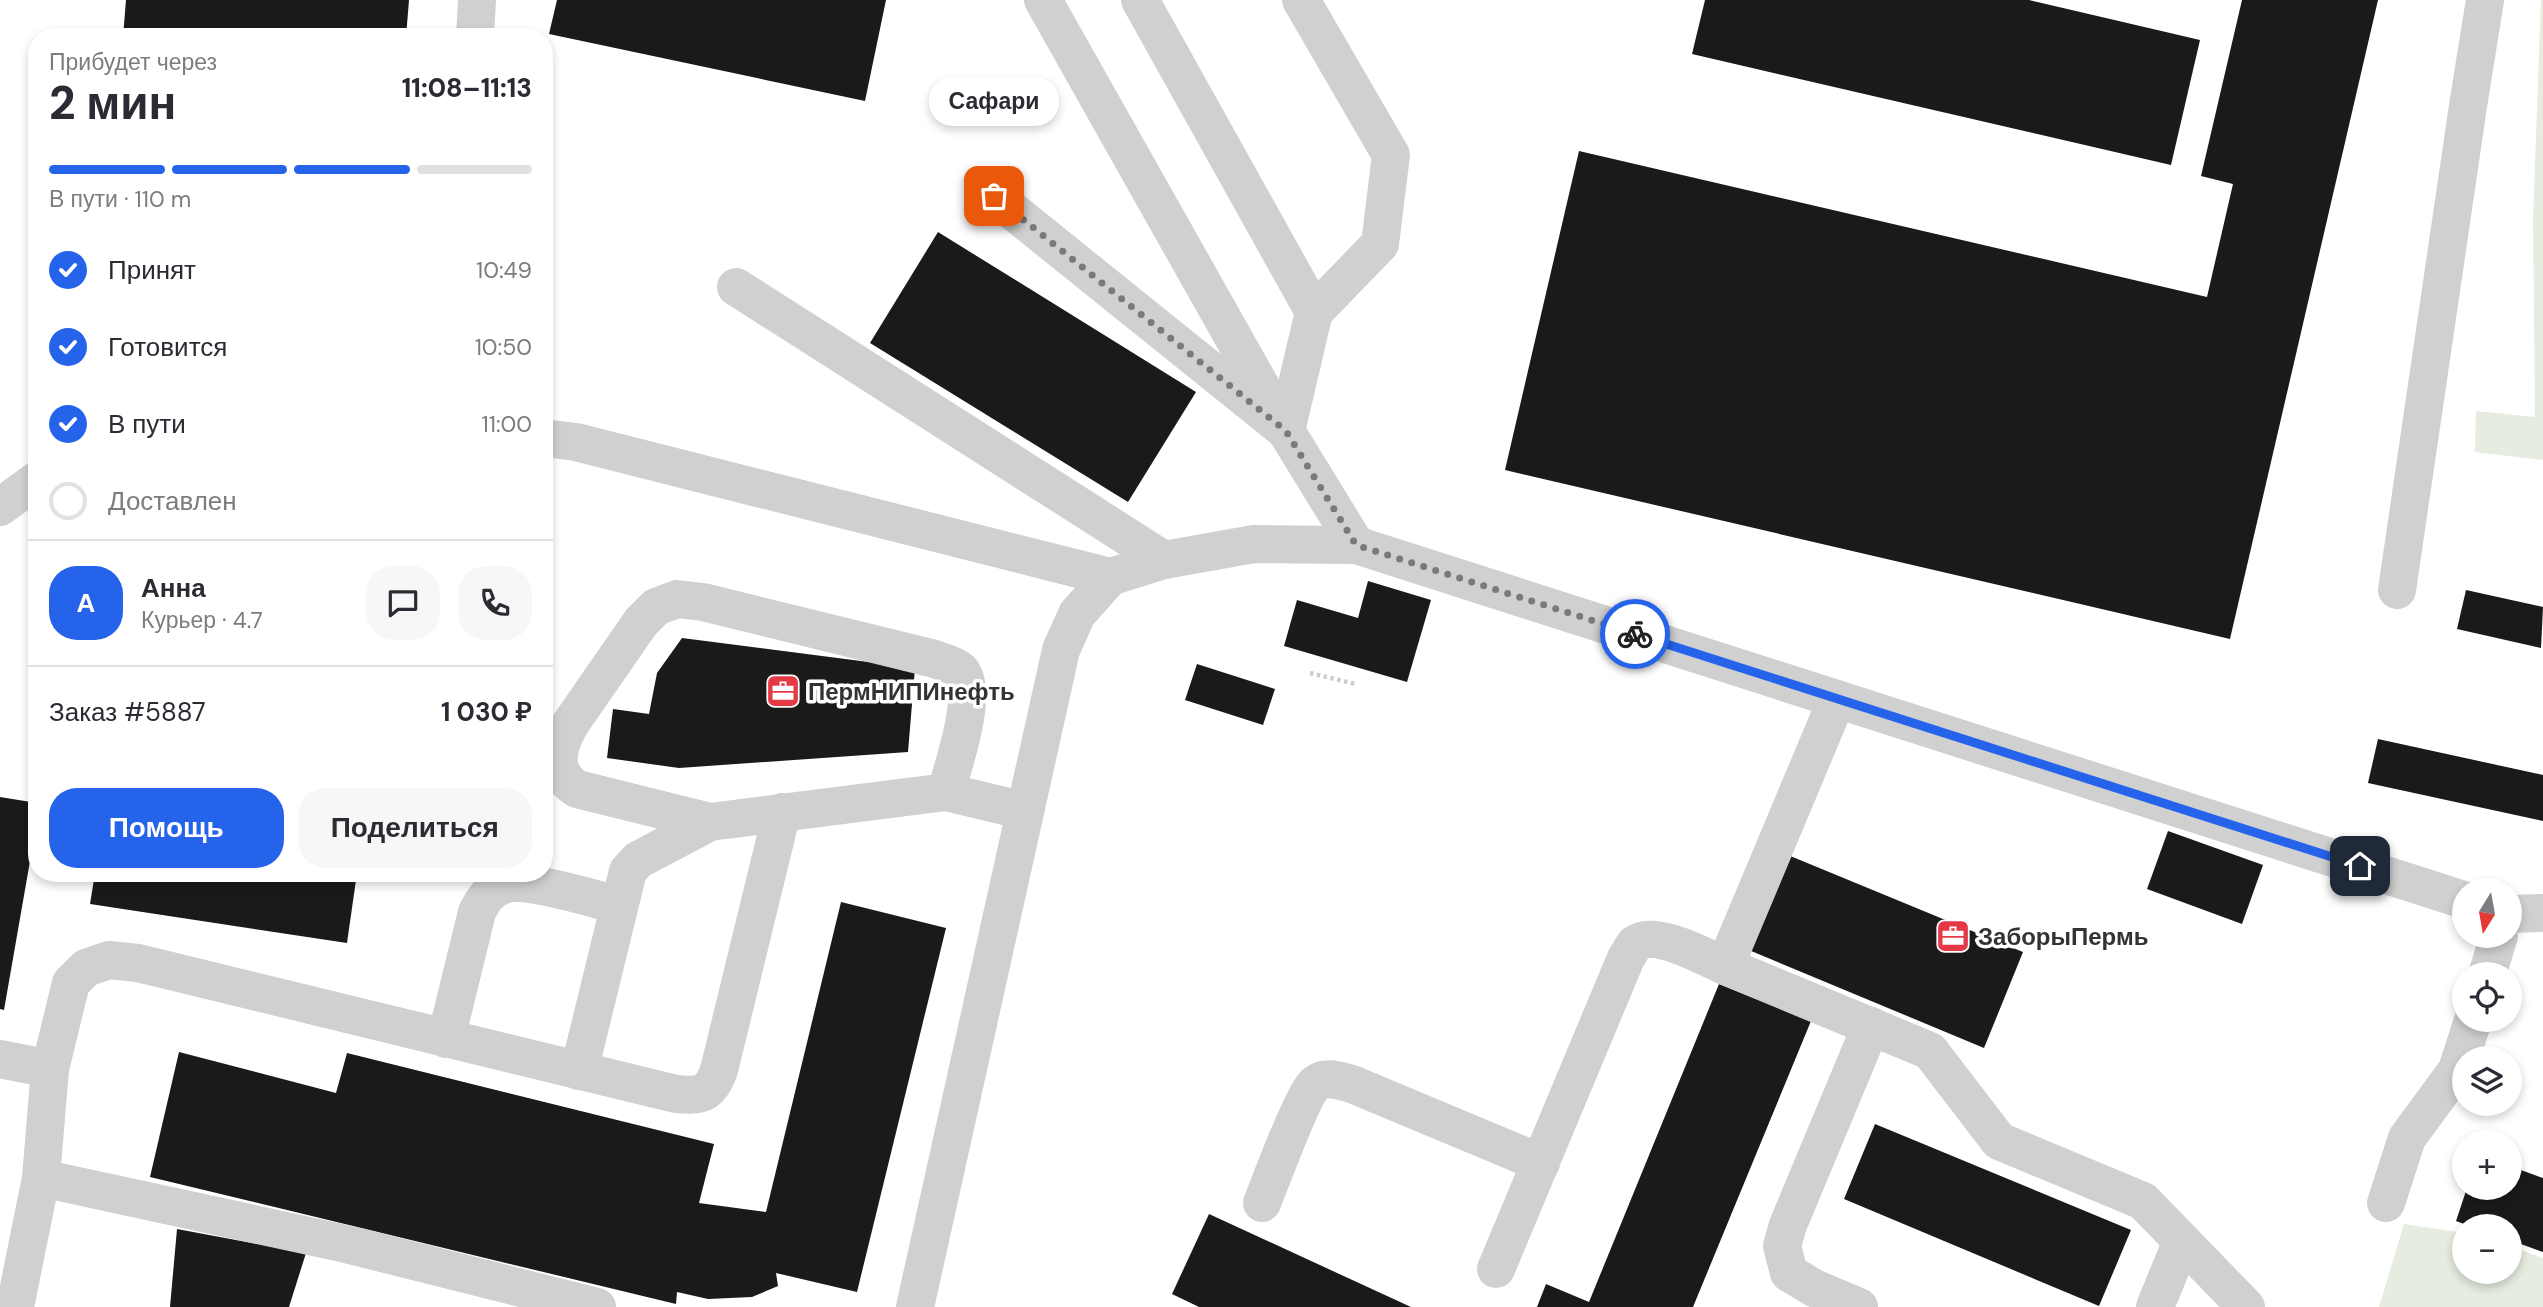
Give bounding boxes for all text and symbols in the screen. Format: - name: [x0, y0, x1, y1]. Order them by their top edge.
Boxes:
- text: Прибудет через: [49, 47, 217, 77]
- text: 11:08–11:13: [402, 71, 532, 105]
- text: 2 мин: [49, 73, 176, 133]
- callout: Сафари: [929, 77, 1059, 126]
- text: Сафари: [949, 86, 1039, 116]
- pin: [964, 166, 1024, 226]
- icon: bag: [975, 177, 1013, 215]
- text: В пути · 110 m: [49, 184, 191, 214]
- icon: check: [49, 251, 87, 289]
- text: Принят: [108, 253, 196, 287]
- text: 10:49: [476, 255, 532, 285]
- icon: check: [49, 328, 87, 366]
- text: Готовится: [108, 330, 227, 364]
- text: 10:50: [475, 332, 532, 362]
- icon: check: [49, 405, 87, 443]
- text: В пути: [108, 407, 186, 441]
- text: 11:00: [482, 409, 532, 439]
- text: Доставлен: [108, 484, 237, 518]
- button: chat: [366, 566, 440, 640]
- button: phone: [458, 566, 532, 640]
- text: Анна: [141, 571, 206, 605]
- text: А: [77, 586, 95, 620]
- courier: [1600, 599, 1670, 669]
- text: Курьер · 4.7: [141, 605, 263, 635]
- icon: bike: [1616, 615, 1654, 653]
- office icon: ПермНИПИнефть: [764, 672, 802, 710]
- place label: ПермНИПИнефть: [808, 676, 1015, 707]
- text: Заказ #5887: [49, 695, 206, 729]
- text: 1 030 ₽: [441, 695, 532, 729]
- button: Помощь: [49, 788, 284, 868]
- button: Поделиться: [298, 788, 532, 868]
- pin: [2330, 836, 2390, 896]
- icon: home: [2341, 847, 2379, 885]
- north arrow: [2452, 878, 2522, 948]
- map controls: [2452, 878, 2522, 1284]
- office icon: ЗаборыПермь: [1934, 917, 1972, 955]
- place label: ЗаборыПермь: [1978, 921, 2148, 952]
- button: locate: [2452, 962, 2522, 1032]
- button: layers: [2452, 1046, 2522, 1116]
- button: +: [2452, 1130, 2522, 1200]
- button: −: [2452, 1214, 2522, 1284]

